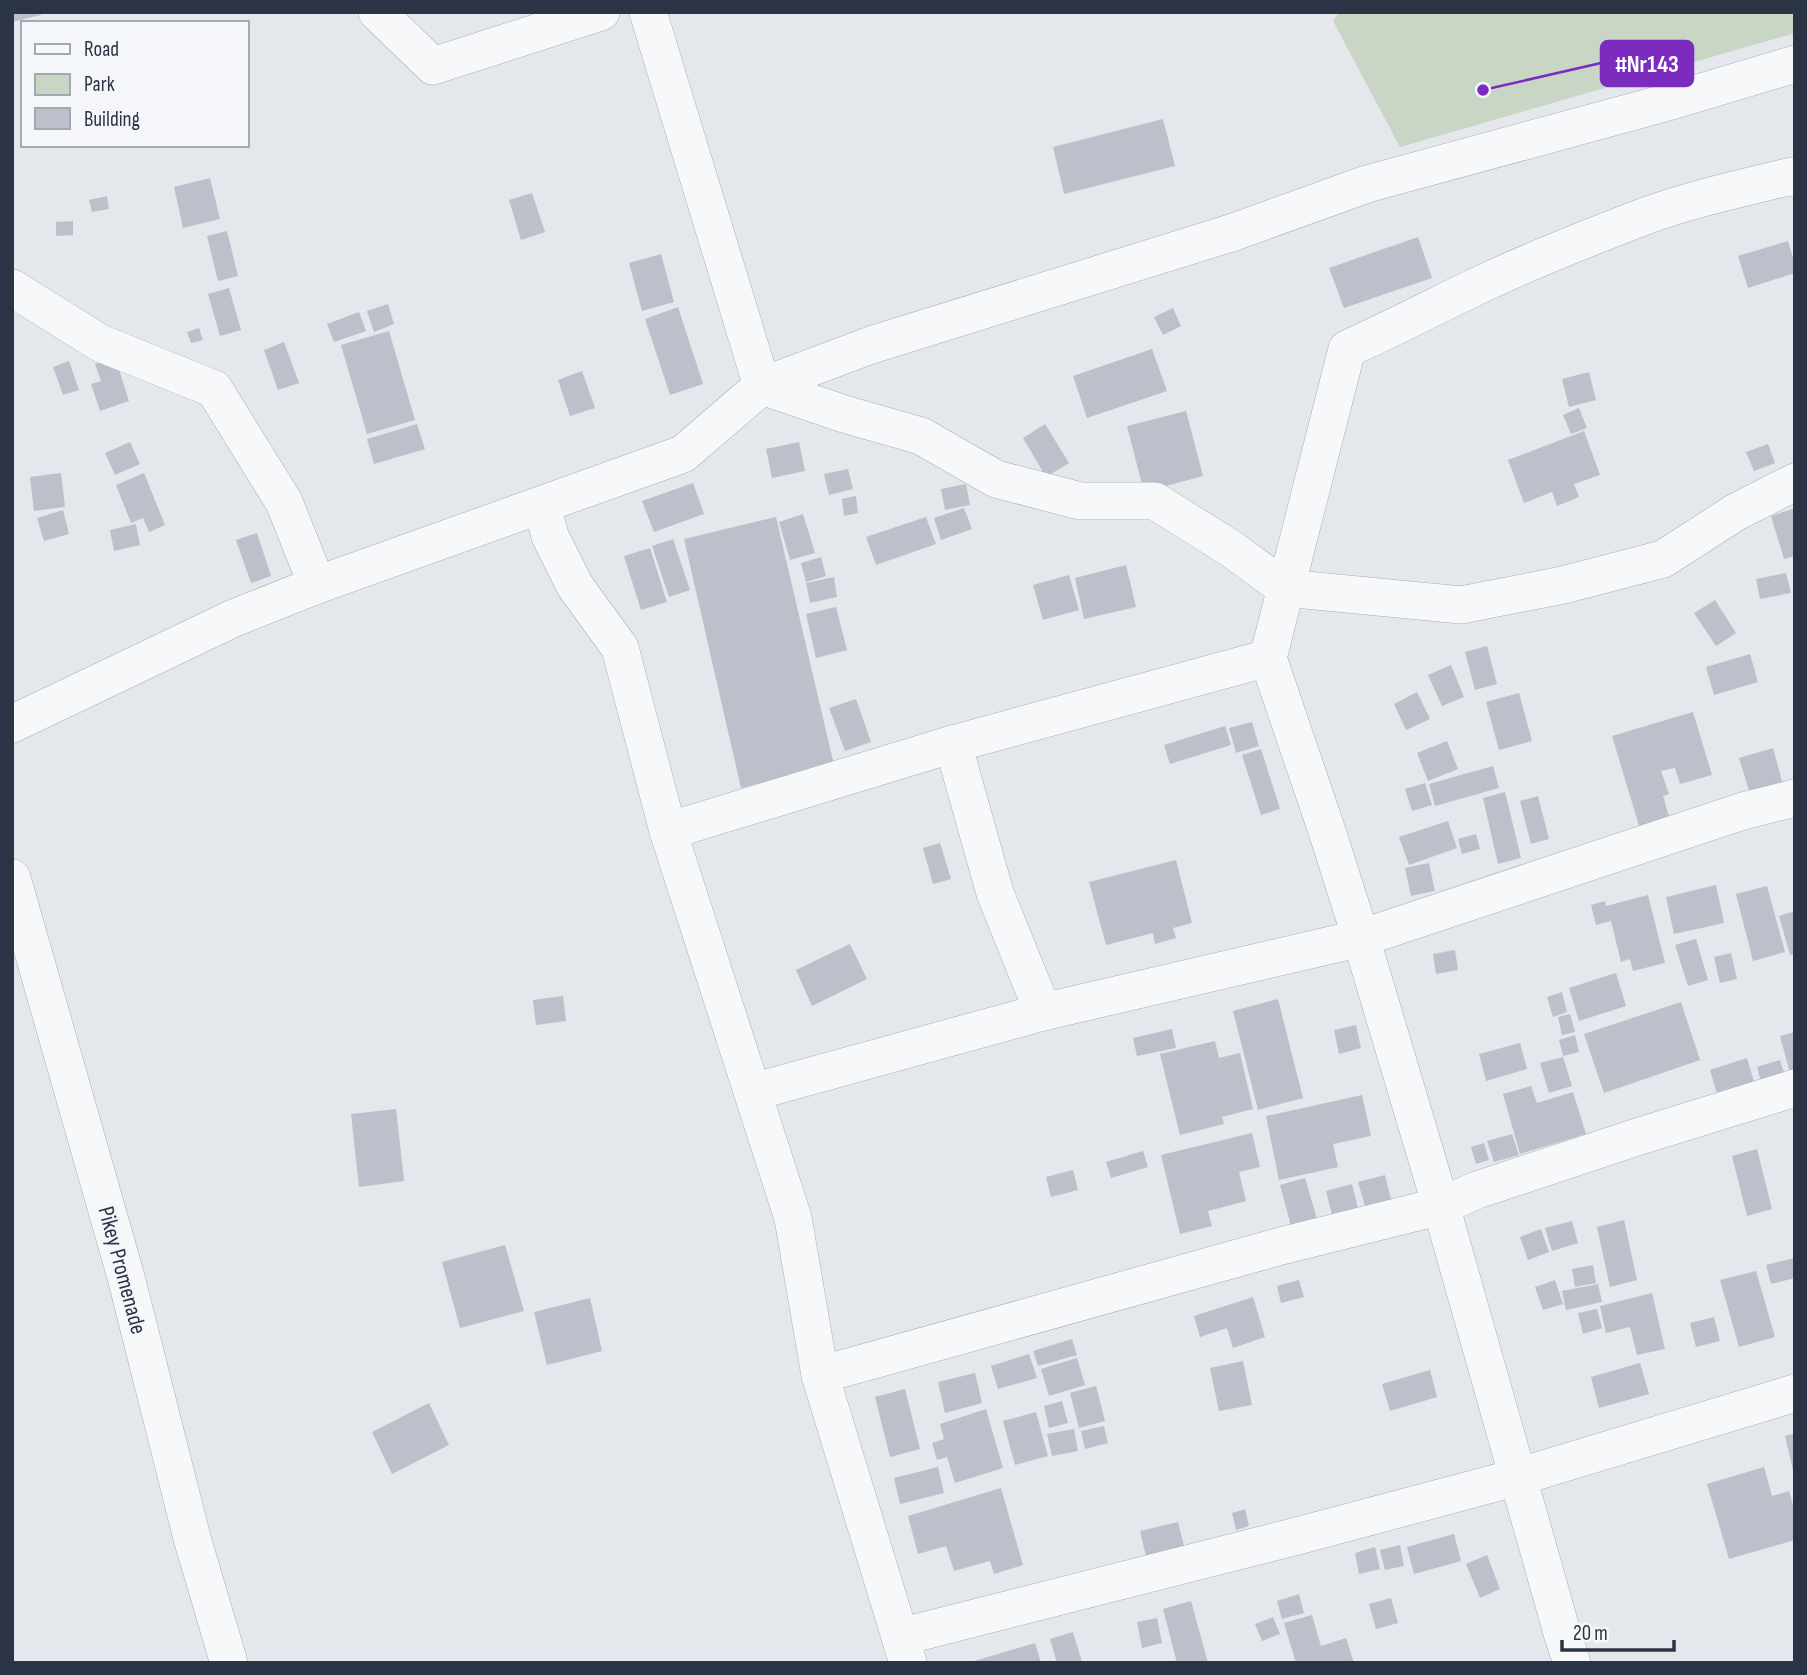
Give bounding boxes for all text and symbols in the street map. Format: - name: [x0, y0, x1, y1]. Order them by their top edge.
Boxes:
- legend: [21, 21, 248, 147]
- text: Road: [84, 37, 119, 62]
- callout: #Nr143: [1601, 41, 1693, 86]
- text: #Nr143: [1615, 50, 1679, 79]
- text: Park: [84, 72, 115, 97]
- text: Building: [84, 107, 140, 132]
- street label: Pikey Promenade: [92, 1203, 153, 1337]
- scale bar: [1562, 1608, 1674, 1652]
- text: 20 m: [1573, 1621, 1608, 1646]

